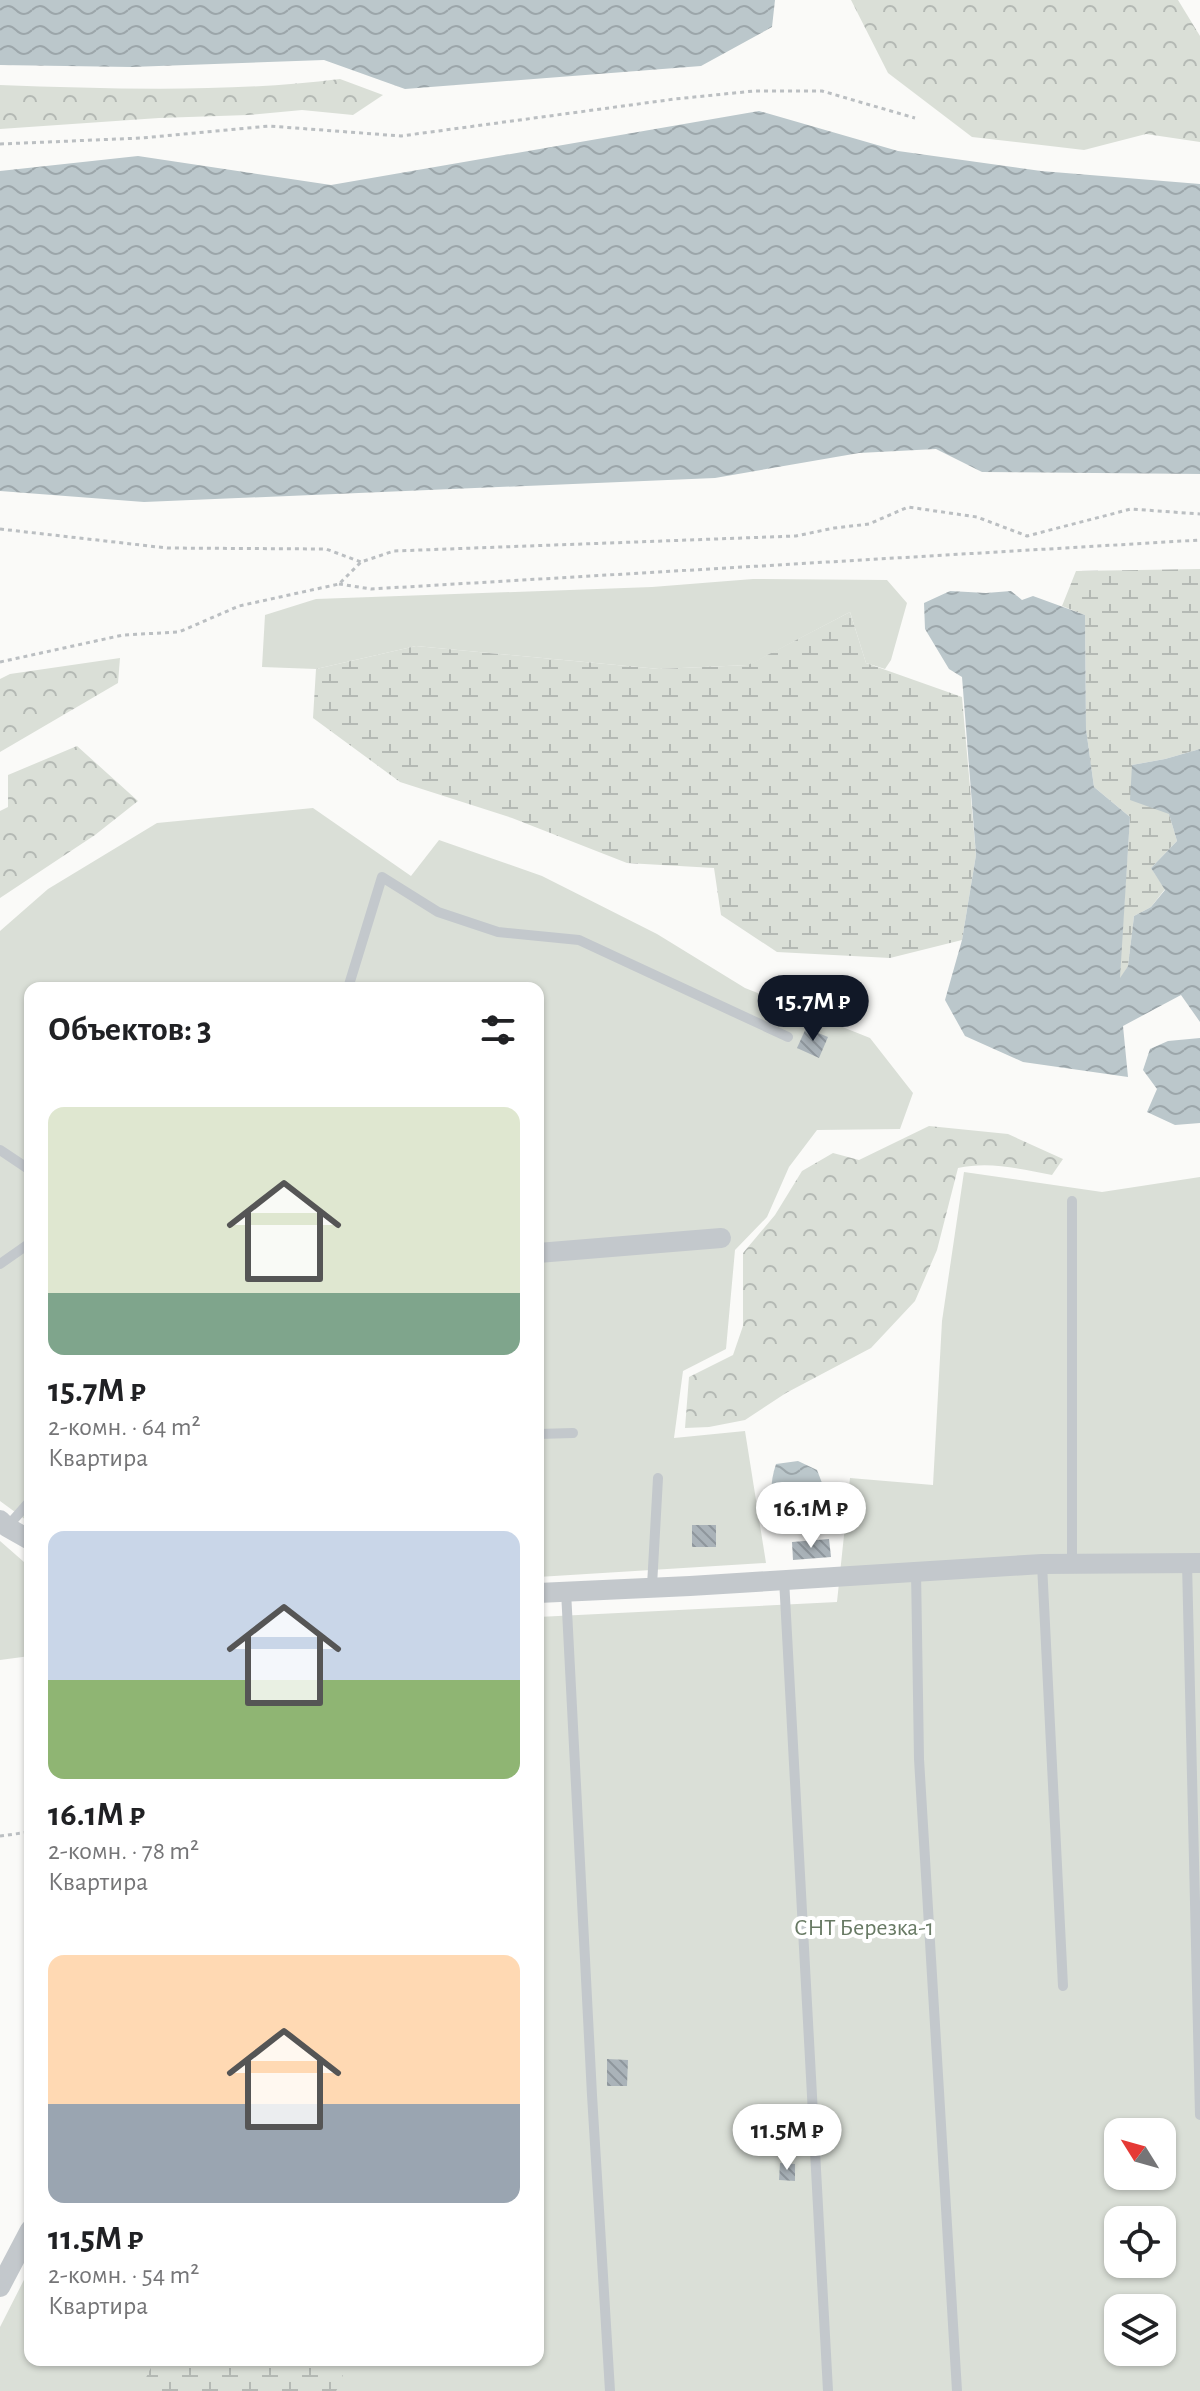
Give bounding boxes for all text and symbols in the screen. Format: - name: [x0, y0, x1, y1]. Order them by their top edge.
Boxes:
- pin: 15.7M ₽: [739, 975, 887, 1043]
- text: 15.7M ₽: [776, 988, 850, 1014]
- icon: filters: [476, 1008, 520, 1052]
- text: Объектов: 3: [48, 1013, 212, 1047]
- icon: home: [212, 1159, 356, 1303]
- text: 15.7M ₽: [48, 1374, 146, 1408]
- text: 2-комн. · 64 m²: [48, 1414, 201, 1440]
- text: Квартира: [48, 1445, 148, 1471]
- pin: 16.1M ₽: [737, 1482, 885, 1550]
- text: 16.1M ₽: [774, 1495, 848, 1521]
- icon: home: [212, 1583, 356, 1727]
- text: 16.1M ₽: [48, 1798, 145, 1832]
- text: 2-комн. · 78 m²: [48, 1838, 199, 1864]
- text: Квартира: [48, 1869, 148, 1895]
- park label: СНТ Березка-1: [794, 1916, 934, 1940]
- icon: home: [212, 2007, 356, 2151]
- pin: 11.5M ₽: [713, 2104, 861, 2172]
- text: 11.5M ₽: [751, 2117, 823, 2143]
- north arrow: [1104, 2118, 1176, 2190]
- map controls: [1104, 2118, 1176, 2366]
- button: locate: [1104, 2206, 1176, 2278]
- text: 11.5M ₽: [48, 2222, 143, 2256]
- text: 2-комн. · 54 m²: [48, 2262, 199, 2288]
- text: Квартира: [48, 2293, 148, 2319]
- button: layers: [1104, 2294, 1176, 2366]

